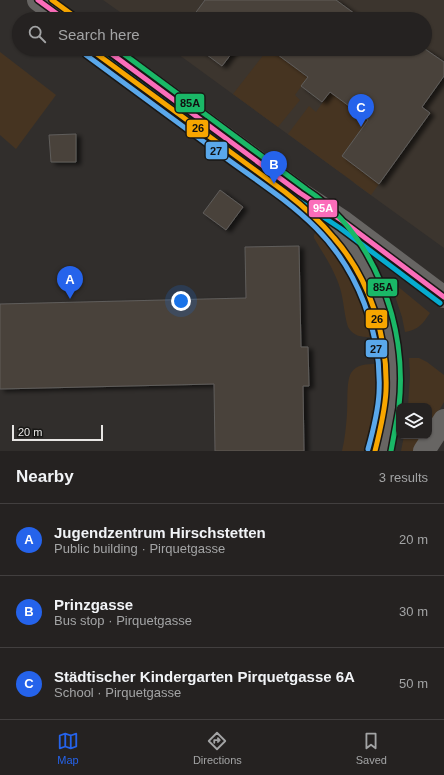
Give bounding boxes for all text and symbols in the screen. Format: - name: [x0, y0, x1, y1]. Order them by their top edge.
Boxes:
- search box: [12, 12, 432, 56]
- icon: search: [26, 23, 48, 45]
- text: Search here: [58, 26, 140, 43]
- line badge: 85A: [175, 93, 205, 113]
- pin: C: [348, 94, 374, 127]
- text: 85A: [180, 97, 200, 109]
- line badge: 26: [186, 119, 209, 138]
- text: 26: [192, 122, 204, 134]
- line badge: 27: [205, 141, 228, 160]
- text: 27: [210, 145, 222, 157]
- pin: B: [261, 151, 287, 184]
- line badge: 95A: [308, 199, 338, 218]
- text: 95A: [313, 202, 333, 214]
- pin: A: [57, 266, 83, 299]
- line badge: 85A: [367, 278, 398, 297]
- text: 85A: [373, 281, 393, 293]
- your location: [171, 291, 191, 311]
- line badge: 26: [365, 309, 388, 329]
- text: 26: [371, 313, 383, 325]
- line badge: 27: [365, 339, 388, 358]
- text: 27: [370, 343, 382, 355]
- map controls: [396, 403, 432, 439]
- button: layers: [396, 403, 432, 439]
- scale bar: [12, 423, 103, 442]
- text: 20 m: [18, 426, 42, 438]
- text: Nearby: [16, 467, 74, 486]
- text: 3 results: [379, 470, 428, 485]
- text: Jugendzentrum Hirschstetten: [54, 524, 266, 541]
- text: A: [24, 532, 34, 547]
- text: 20 m: [399, 532, 428, 547]
- text: Public building · Pirquetgasse: [54, 541, 225, 556]
- text: Prinzgasse: [54, 596, 133, 613]
- text: B: [24, 604, 34, 619]
- text: 30 m: [399, 604, 428, 619]
- text: Bus stop · Pirquetgasse: [54, 613, 192, 628]
- text: Städtischer Kindergarten Pirquetgasse 6A: [54, 668, 355, 685]
- text: C: [24, 676, 34, 691]
- text: 50 m: [399, 676, 428, 691]
- text: School · Pirquetgasse: [54, 685, 181, 700]
- tab: Map: [57, 730, 79, 766]
- tab: Directions: [193, 730, 242, 766]
- tab: Saved: [356, 730, 387, 766]

